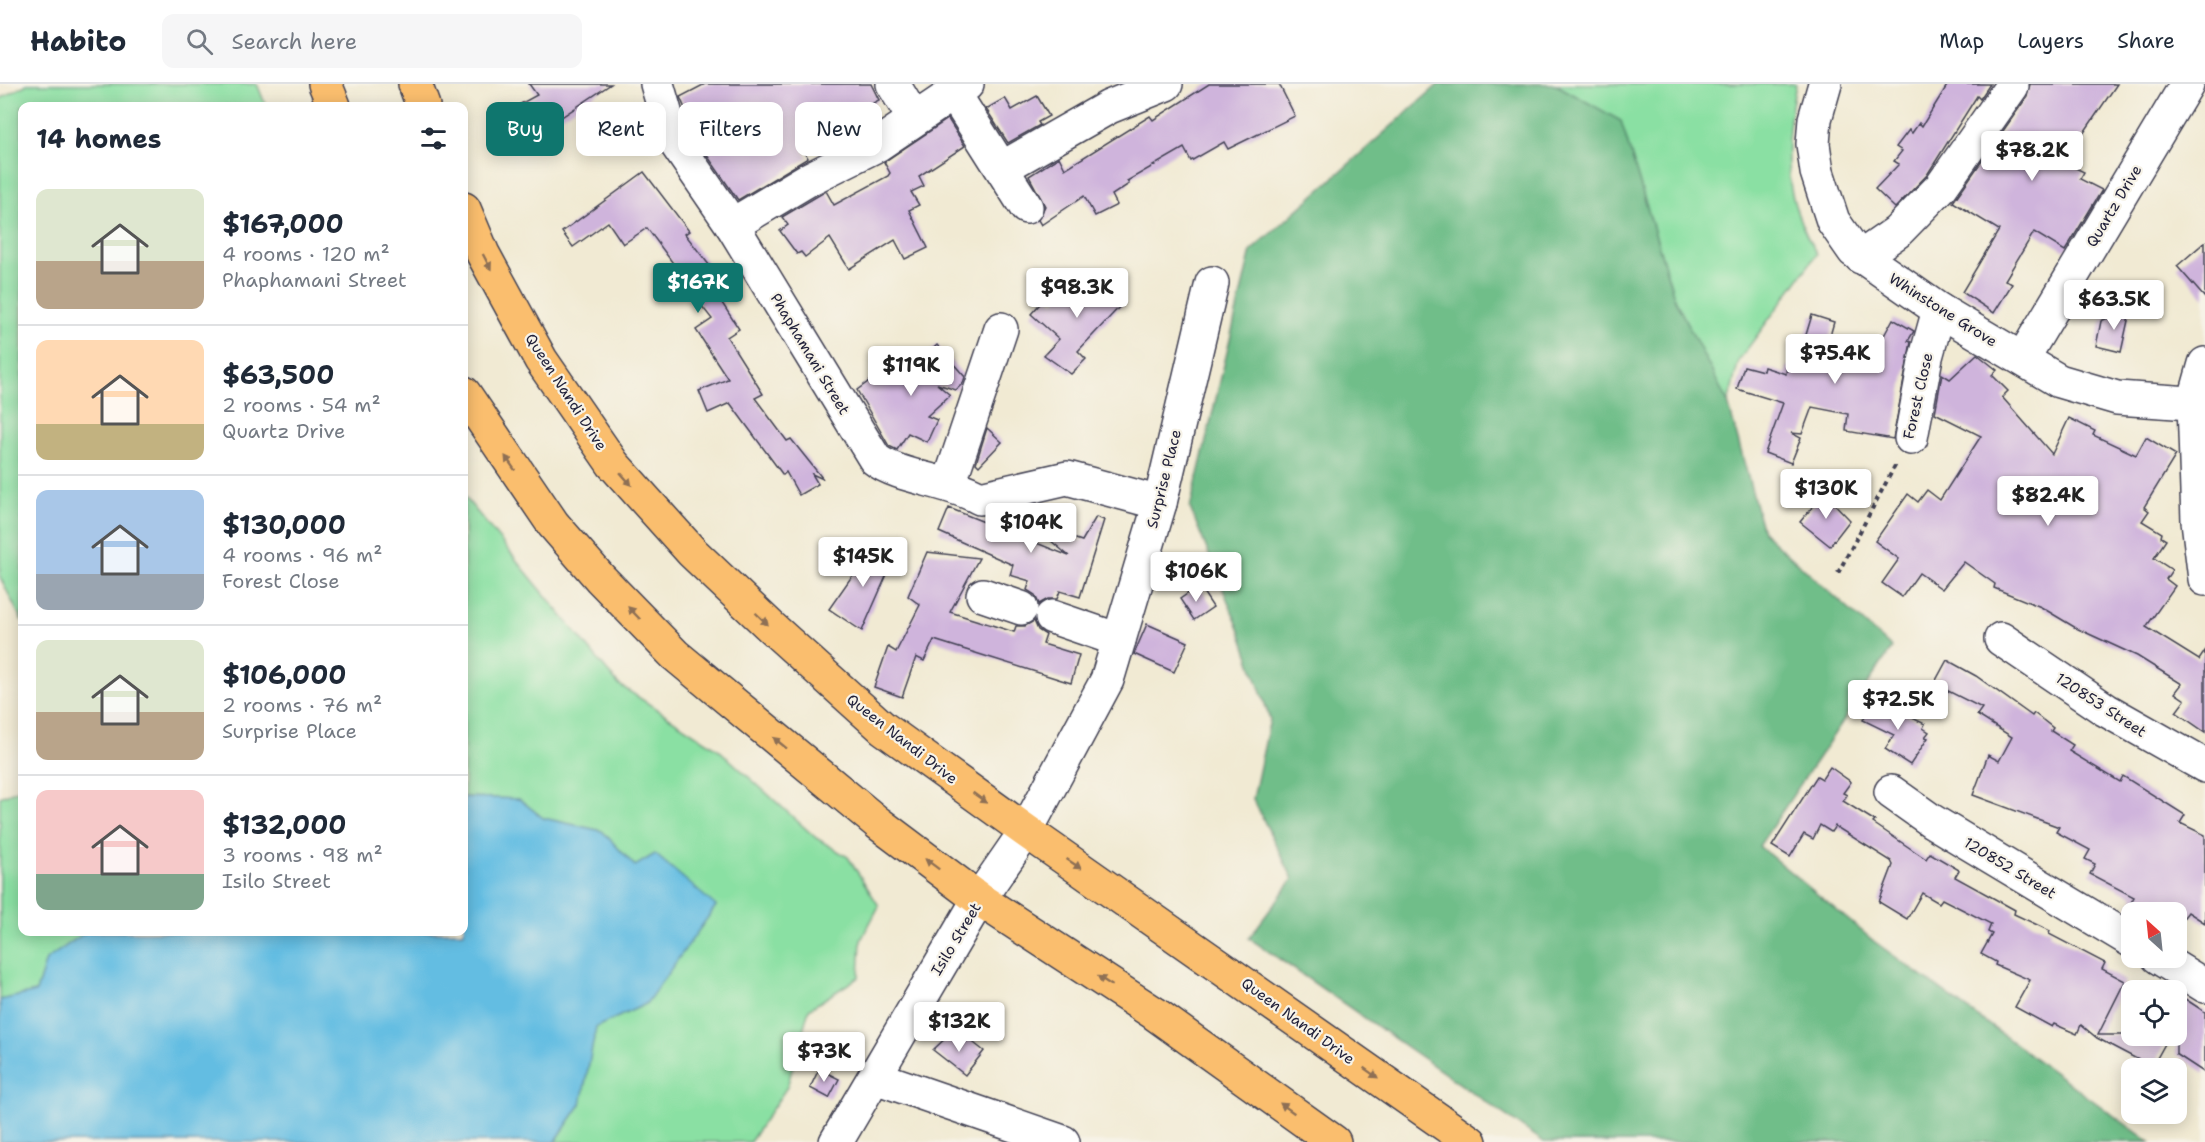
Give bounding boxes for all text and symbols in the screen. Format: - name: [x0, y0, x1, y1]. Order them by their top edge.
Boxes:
- search box: [162, 14, 582, 68]
- text: Habito: [30, 22, 126, 60]
- icon: search: [183, 25, 216, 58]
- text: Search here: [231, 27, 357, 56]
- text: Map: [1939, 27, 1984, 55]
- text: Layers: [2017, 27, 2084, 55]
- text: Share: [2117, 27, 2175, 55]
- chip: Buy: [486, 102, 564, 156]
- chip: Rent: [576, 102, 666, 156]
- chip: Filters: [678, 102, 783, 156]
- chip: New: [795, 102, 882, 156]
- text: 14 homes: [36, 121, 162, 156]
- icon: filters: [417, 122, 450, 155]
- pin: $78.2K: [1983, 131, 2081, 182]
- text: $78.2K: [1995, 137, 2069, 163]
- street label: Quartz Drive: [2082, 161, 2146, 251]
- text: $167,000: [222, 206, 344, 241]
- icon: home: [84, 213, 156, 285]
- text: 4 rooms · 120 m²: [222, 241, 390, 267]
- one-way arrow: [482, 254, 492, 271]
- pin: $167K: [656, 263, 740, 314]
- text: Phaphamani Street: [222, 267, 407, 293]
- pin: $98.3K: [1028, 268, 1126, 319]
- text: $167K: [667, 269, 729, 295]
- street label: Whinstone Grove: [1885, 269, 2001, 351]
- text: $98.3K: [1040, 274, 1114, 300]
- pin: $63.5K: [2065, 280, 2163, 331]
- text: $63.5K: [2078, 286, 2150, 312]
- street label: Phaphamani Street: [766, 289, 854, 419]
- street label: Queen Nandi Drive: [521, 330, 611, 454]
- pin: $75.4K: [1786, 334, 1884, 385]
- text: $75.4K: [1800, 340, 1870, 366]
- pin: $119K: [869, 346, 953, 397]
- street label: Forest Close: [1898, 351, 1938, 441]
- text: $119K: [882, 352, 940, 378]
- text: $63,500: [222, 357, 334, 392]
- icon: home: [84, 364, 156, 436]
- text: 2 rooms · 54 m²: [222, 392, 381, 418]
- text: Quartz Drive: [222, 418, 345, 444]
- street label: Surprise Place: [1142, 427, 1186, 531]
- one-way arrow: [504, 455, 515, 472]
- pin: $130K: [1784, 469, 1868, 520]
- one-way arrow: [619, 471, 632, 486]
- text: $130K: [1794, 475, 1858, 501]
- pin: $82.4K: [1999, 476, 2097, 527]
- text: $82.4K: [2011, 482, 2085, 508]
- pin: $104K: [989, 503, 1073, 554]
- text: $130,000: [222, 507, 346, 542]
- text: $104K: [999, 509, 1063, 535]
- icon: home: [84, 514, 156, 586]
- pin: $145K: [821, 537, 905, 588]
- text: 4 rooms · 96 m²: [222, 542, 383, 568]
- text: $145K: [832, 543, 894, 569]
- pin: $106K: [1154, 552, 1238, 603]
- text: $106K: [1164, 558, 1228, 584]
- text: Forest Close: [222, 568, 339, 594]
- one-way arrow: [628, 606, 642, 620]
- one-way arrow: [754, 612, 769, 626]
- text: $106,000: [222, 657, 347, 692]
- icon: home: [84, 664, 156, 736]
- street label: 120853 Street: [2052, 668, 2150, 742]
- pin: $72.5K: [1849, 680, 1947, 731]
- text: $72.5K: [1862, 686, 1934, 712]
- street label: Queen Nandi Drive: [842, 689, 962, 789]
- text: 2 rooms · 76 m²: [222, 692, 382, 718]
- text: Surprise Place: [222, 718, 357, 744]
- one-way arrow: [772, 736, 788, 749]
- one-way arrow: [971, 792, 987, 804]
- text: $132,000: [222, 807, 347, 842]
- icon: home: [84, 814, 156, 886]
- street label: 120852 Street: [1960, 833, 2060, 903]
- text: 3 rooms · 98 m²: [222, 842, 383, 868]
- one-way arrow: [925, 858, 941, 870]
- one-way arrow: [1066, 858, 1082, 870]
- text: Isilo Street: [222, 868, 331, 894]
- street label: Isilo Street: [926, 899, 986, 979]
- north arrow: [2121, 902, 2187, 968]
- map controls: [2121, 902, 2187, 1124]
- street label: Queen Nandi Drive: [1237, 973, 1359, 1069]
- one-way arrow: [1096, 976, 1113, 987]
- button: locate: [2121, 980, 2187, 1046]
- pin: $132K: [917, 1002, 1001, 1053]
- text: $132K: [928, 1008, 990, 1034]
- pin: $73K: [788, 1032, 860, 1083]
- text: $73K: [797, 1038, 851, 1064]
- button: layers: [2121, 1058, 2187, 1124]
- one-way arrow: [1363, 1068, 1379, 1079]
- one-way arrow: [1279, 1102, 1295, 1114]

